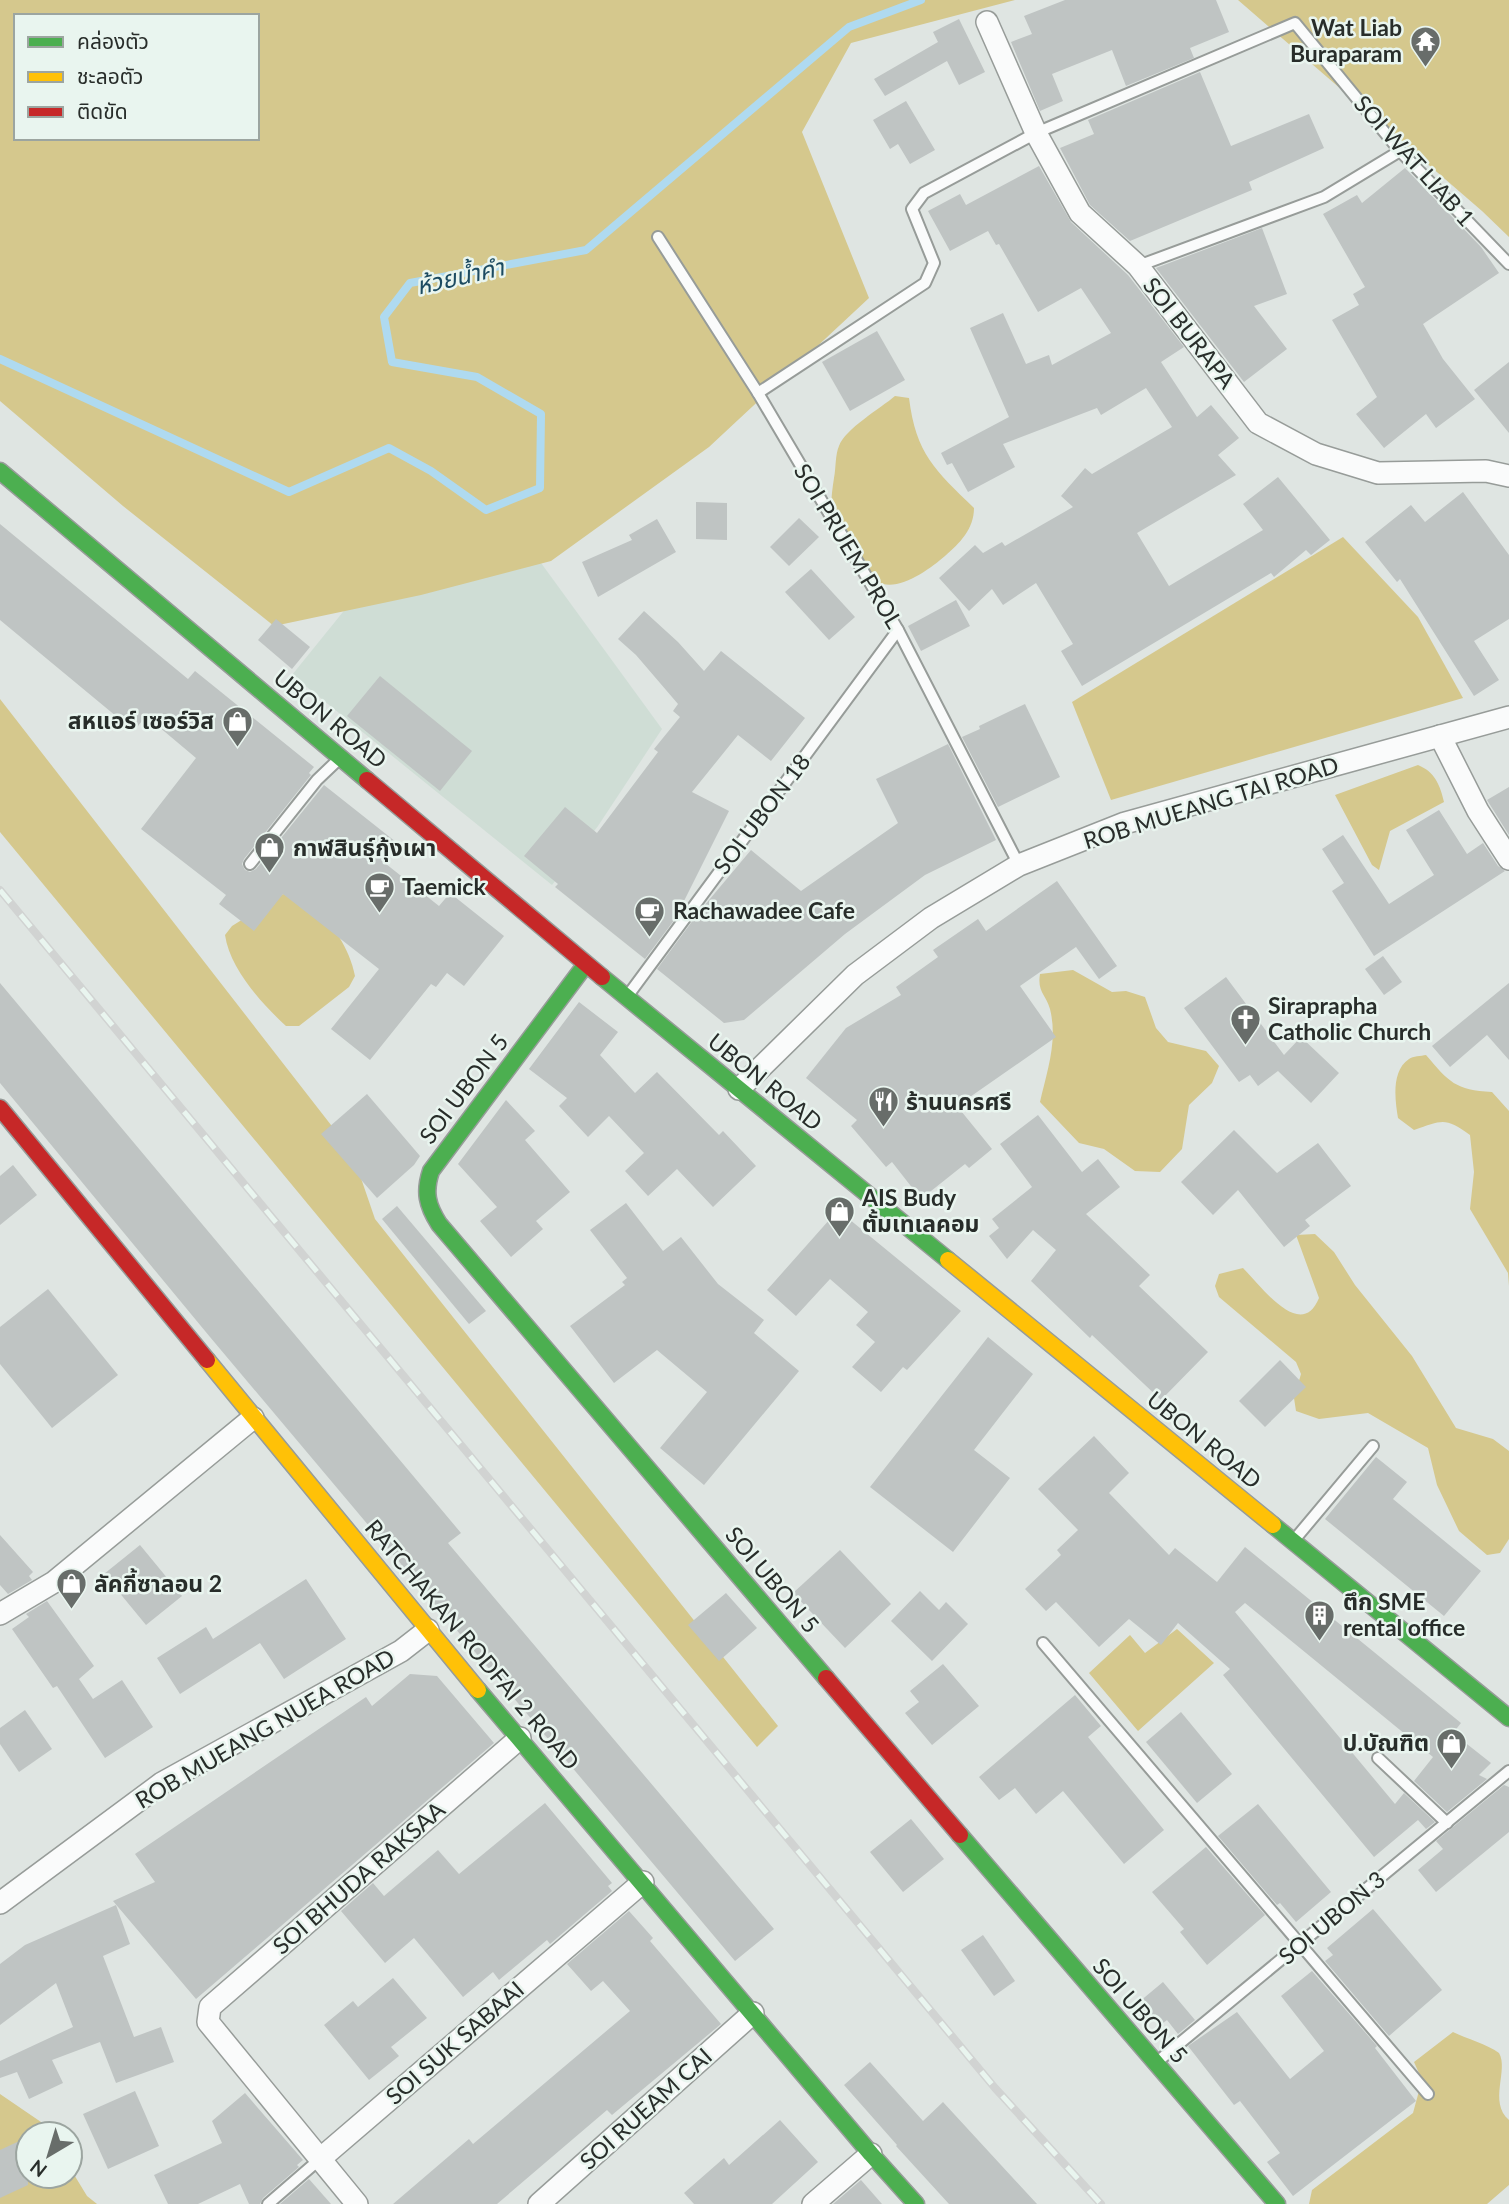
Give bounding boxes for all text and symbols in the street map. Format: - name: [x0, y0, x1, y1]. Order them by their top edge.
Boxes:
- place label: Wat Liab Buraparam: [1290, 13, 1402, 67]
- legend: [14, 14, 259, 140]
- temple icon: Wat Liab Buraparam: [1408, 24, 1442, 68]
- text: คล่องตัว: [77, 28, 149, 53]
- text: ชะลอตัว: [77, 63, 143, 88]
- street label: SOI WAT LIAB 1: [1349, 89, 1481, 232]
- text: ติดขัด: [77, 98, 128, 123]
- water label: ห้วยน้ำคำ: [413, 250, 508, 300]
- street label: SOI BURAPA: [1138, 271, 1242, 394]
- street label: SOI PRUEM PROL: [789, 458, 909, 633]
- street label: UBON ROAD: [268, 663, 393, 774]
- shop icon: สหแอร์ เซอร์วิส: [220, 704, 254, 748]
- place label: สหแอร์ เซอร์วิส: [68, 706, 214, 734]
- street label: SOI UBON 18: [707, 748, 816, 879]
- street label: ROB MUEANG TAI ROAD: [1080, 750, 1342, 854]
- shop icon: กาฬสินธุ์กุ้งเผา: [253, 831, 287, 875]
- place label: กาฬสินธุ์กุ้งเผา: [293, 833, 436, 862]
- cafe icon: Taemick: [362, 870, 396, 914]
- place label: Taemick: [402, 872, 486, 900]
- cafe icon: Rachawadee Cafe: [633, 894, 667, 938]
- place label: Rachawadee Cafe: [673, 896, 855, 924]
- place label: Siraprapha Catholic Church: [1268, 991, 1431, 1045]
- church icon: Siraprapha Catholic Church: [1228, 1002, 1262, 1046]
- street label: UBON ROAD: [703, 1027, 828, 1136]
- street label: SOI UBON 5: [413, 1028, 514, 1149]
- restaurant icon: ร้านนครศรี: [866, 1085, 900, 1129]
- place label: ร้านนครศรี: [906, 1087, 1012, 1115]
- place label: AIS Budy ตั้มเทเลคอม: [861, 1183, 979, 1237]
- shop icon: AIS Budy ตั้มเทเลคอม: [822, 1194, 856, 1238]
- street label: UBON ROAD: [1142, 1385, 1267, 1494]
- street label: RATCHAKAN RODFAI 2 ROAD: [360, 1513, 586, 1775]
- street label: SOI UBON 5: [720, 1520, 825, 1638]
- shop icon: ลัคกี้ซาลอน 2: [54, 1567, 88, 1611]
- place label: ลัคกี้ซาลอน 2: [94, 1568, 222, 1597]
- place label: ตึก SME rental office: [1343, 1587, 1465, 1641]
- building icon: ตึก SME rental office: [1303, 1598, 1337, 1642]
- street label: ROB MUEANG NUEA ROAD: [130, 1642, 399, 1814]
- shop icon: ป.บัณฑิต: [1435, 1726, 1469, 1770]
- place label: ป.บัณฑิต: [1343, 1728, 1429, 1756]
- street label: SOI BHUDA RAKSAA: [267, 1795, 450, 1960]
- street label: SOI UBON 3: [1272, 1865, 1390, 1970]
- street label: SOI UBON 5: [1087, 1952, 1194, 2069]
- street label: SOI SUK SABAAI: [380, 1975, 529, 2110]
- street label: SOI RUEAM CAI: [574, 2042, 717, 2175]
- north arrow: [14, 2120, 84, 2190]
- text: N: [25, 2155, 51, 2182]

